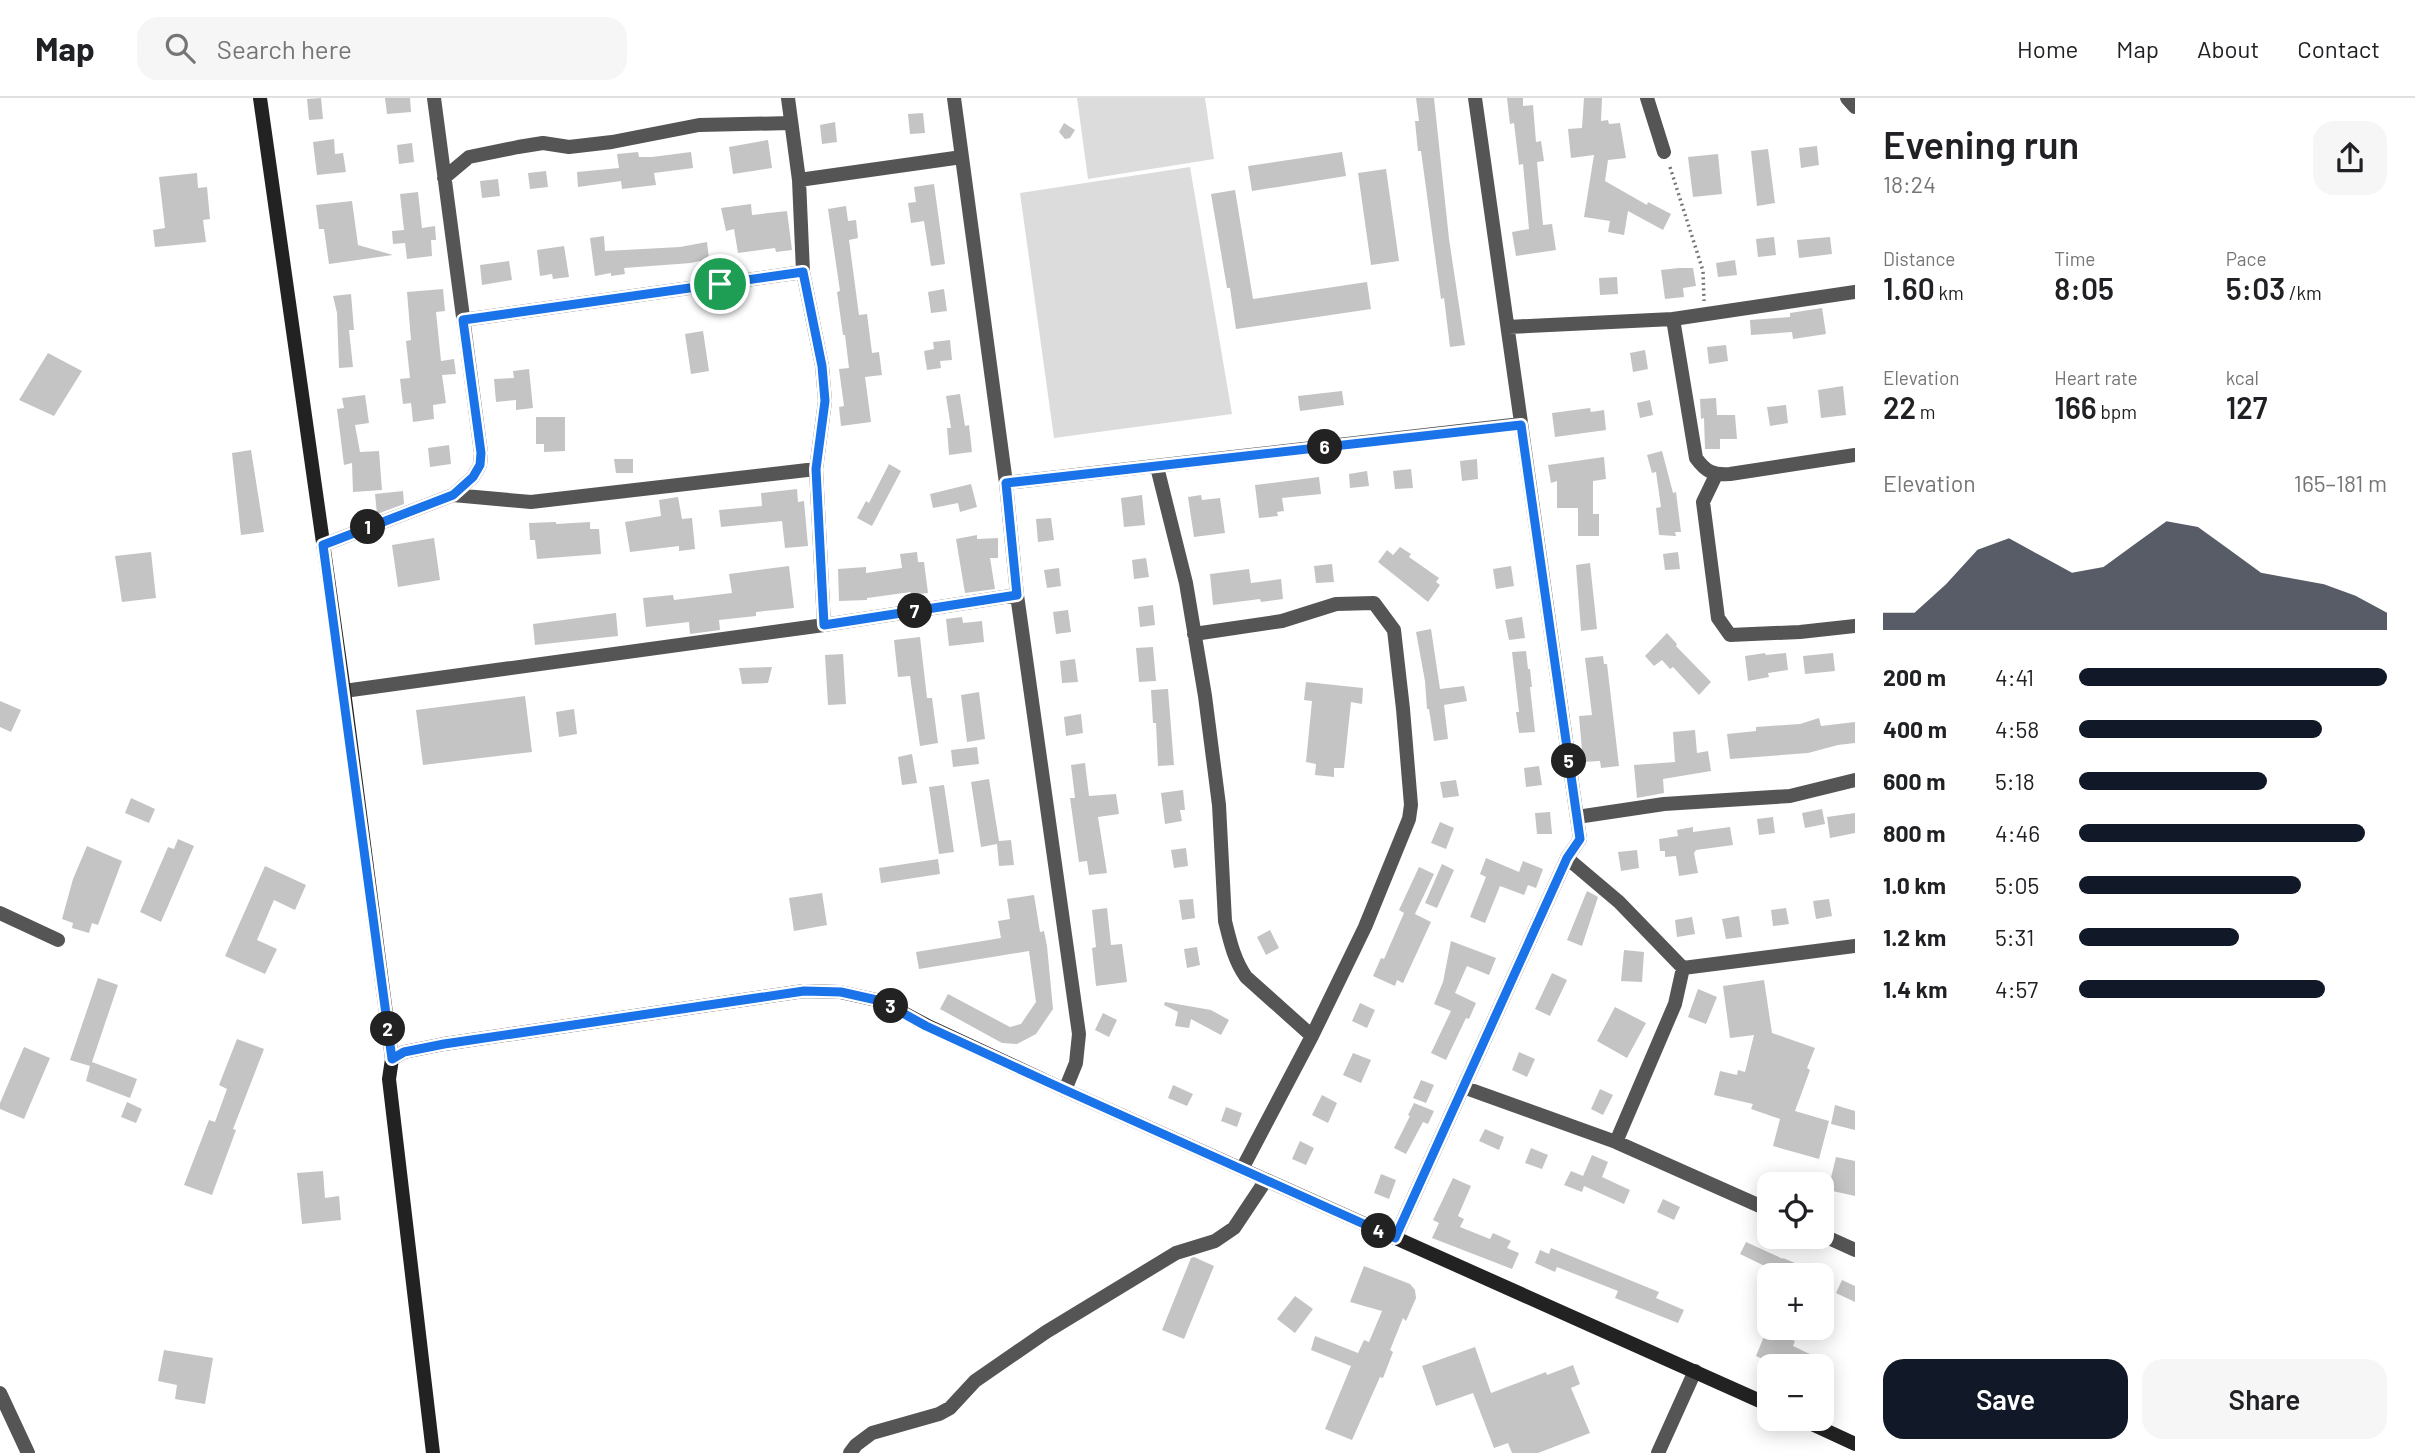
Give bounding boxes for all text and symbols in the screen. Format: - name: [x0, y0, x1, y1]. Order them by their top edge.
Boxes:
- search box: [137, 17, 627, 80]
- text: Map: [35, 28, 95, 68]
- icon: search: [161, 29, 199, 67]
- text: Search here: [217, 33, 352, 64]
- text: Home: [2017, 34, 2078, 63]
- text: Map: [2116, 34, 2159, 63]
- text: About: [2197, 34, 2259, 63]
- text: Contact: [2297, 34, 2380, 63]
- text: Evening run: [1883, 121, 2079, 167]
- button: share: [2313, 121, 2387, 195]
- text: 18:24: [1883, 170, 1936, 198]
- text: Distance: [1883, 247, 1955, 270]
- text: Time: [2054, 247, 2095, 270]
- text: Pace: [2226, 247, 2267, 270]
- pin: [690, 254, 750, 314]
- icon: arrive: [701, 265, 739, 303]
- text: 1.60: [1883, 270, 1935, 306]
- text: 8:05: [2054, 270, 2114, 306]
- text: 5:03: [2226, 270, 2285, 306]
- text: km: [1935, 281, 1964, 304]
- text: /km: [2285, 281, 2322, 304]
- text: Elevation: [1883, 366, 1960, 389]
- text: Heart rate: [2054, 366, 2138, 389]
- text: kcal: [2226, 366, 2259, 389]
- text: 22: [1883, 389, 1916, 425]
- text: 166: [2054, 389, 2097, 425]
- text: 127: [2226, 389, 2267, 425]
- text: m: [1916, 400, 1936, 423]
- text: bpm: [2097, 400, 2137, 423]
- pin: 6: [1308, 430, 1342, 464]
- text: 6: [1319, 435, 1330, 458]
- text: Elevation: [1883, 469, 1976, 497]
- text: 165–181 m: [2294, 469, 2387, 497]
- pin: 1: [350, 510, 386, 544]
- text: 1: [364, 515, 371, 538]
- pin: 7: [898, 594, 932, 628]
- text: 7: [910, 599, 919, 622]
- text: 200 m: [1883, 663, 1946, 691]
- text: 4:41: [1995, 663, 2034, 691]
- text: 400 m: [1883, 715, 1947, 743]
- text: 4:58: [1995, 715, 2039, 743]
- pin: 5: [1552, 744, 1586, 778]
- text: 5: [1563, 749, 1574, 772]
- text: 600 m: [1883, 767, 1945, 795]
- text: 5:18: [1995, 767, 2035, 795]
- text: 800 m: [1883, 819, 1945, 847]
- text: 4:46: [1995, 819, 2040, 847]
- text: 1.0 km: [1883, 871, 1946, 899]
- text: 5:05: [1995, 871, 2039, 899]
- text: 1.2 km: [1883, 923, 1946, 951]
- text: 5:31: [1995, 923, 2034, 951]
- text: 1.4 km: [1883, 975, 1947, 1003]
- text: 4:57: [1995, 975, 2038, 1003]
- pin: 3: [874, 988, 908, 1024]
- text: 3: [885, 994, 896, 1017]
- pin: 2: [370, 1012, 406, 1046]
- text: 2: [382, 1017, 393, 1040]
- map controls: [1757, 1172, 1834, 1431]
- button: locate: [1757, 1172, 1834, 1249]
- pin: 4: [1362, 1214, 1396, 1248]
- text: 4: [1373, 1219, 1384, 1242]
- button: +: [1757, 1263, 1834, 1340]
- button: −: [1757, 1354, 1834, 1431]
- button: Save: [1883, 1359, 2128, 1439]
- button: Share: [2142, 1359, 2387, 1439]

